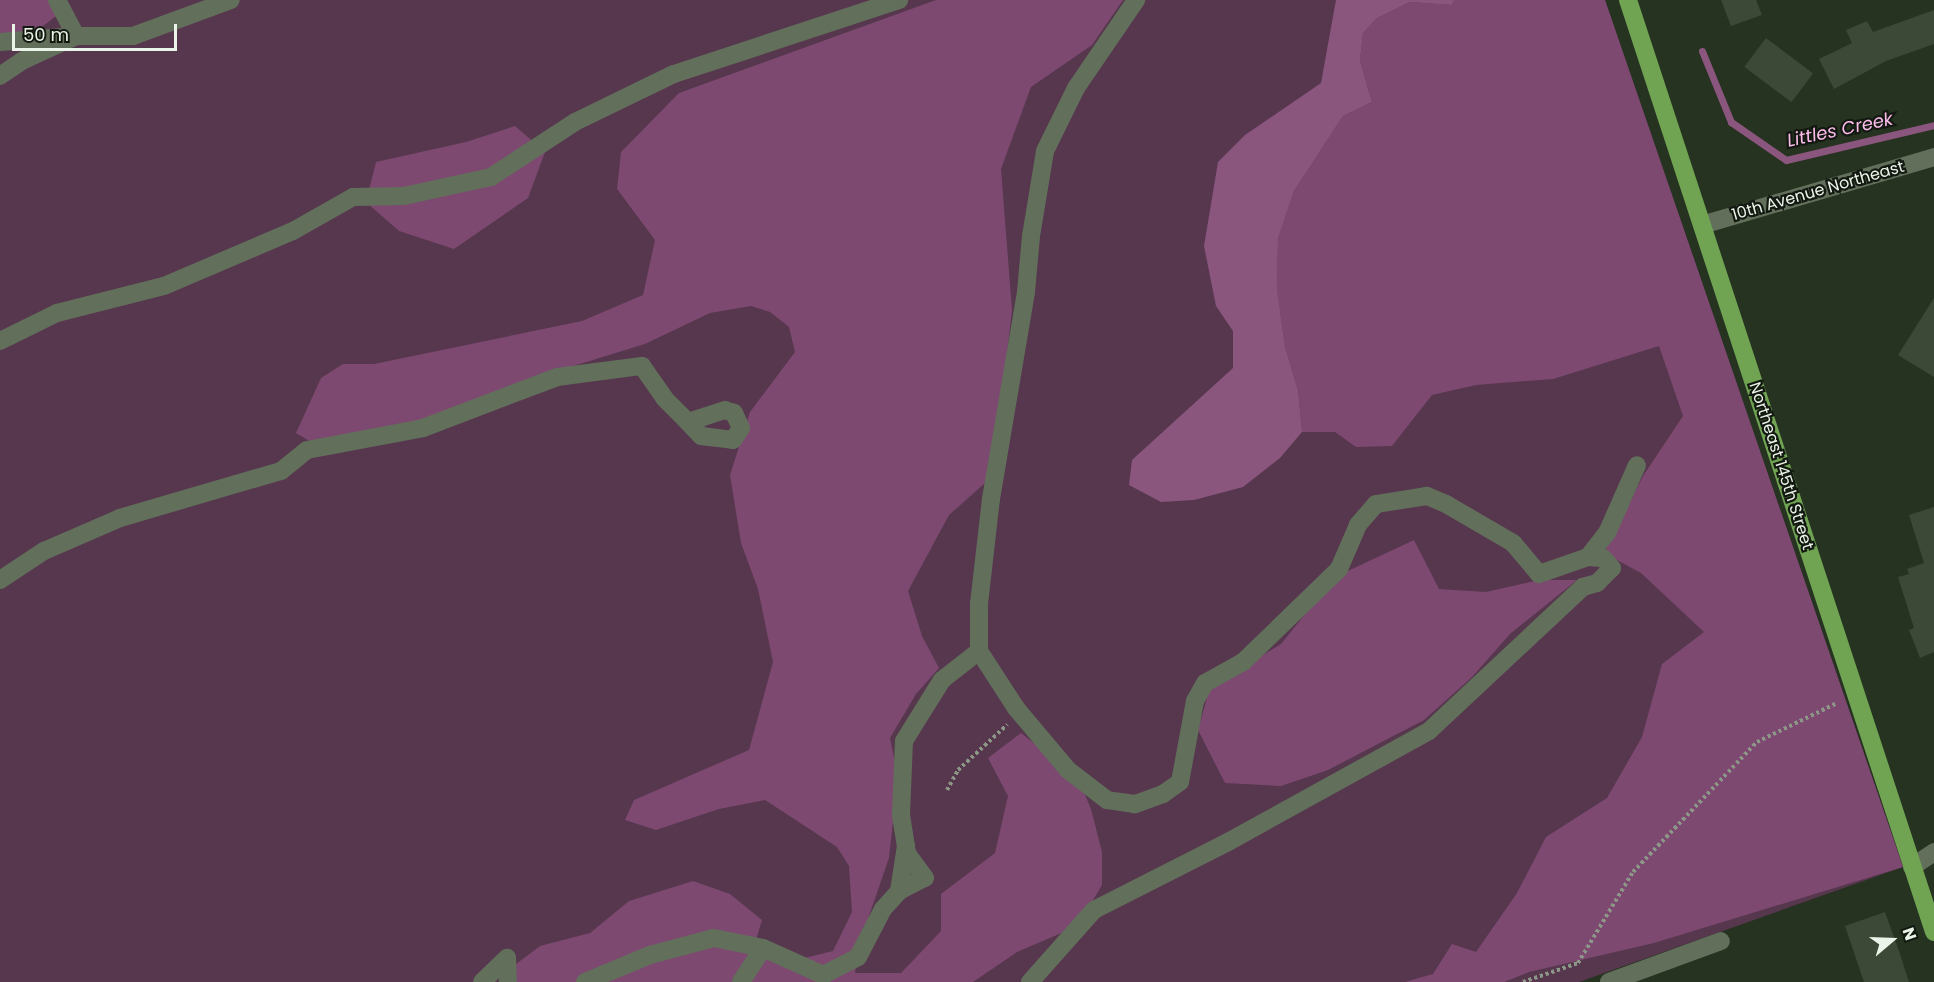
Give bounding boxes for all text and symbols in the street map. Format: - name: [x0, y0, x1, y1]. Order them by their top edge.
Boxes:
- scale bar: [15, 12, 180, 50]
- text: 50 m: [23, 22, 69, 47]
- water label: Littles Creek: [1785, 108, 1895, 152]
- street label: 10th Avenue Northeast: [1730, 157, 1906, 225]
- street label: Northeast 145th Street: [1745, 380, 1817, 552]
- north arrow: [1862, 910, 1922, 970]
- text: N: [1897, 925, 1922, 943]

